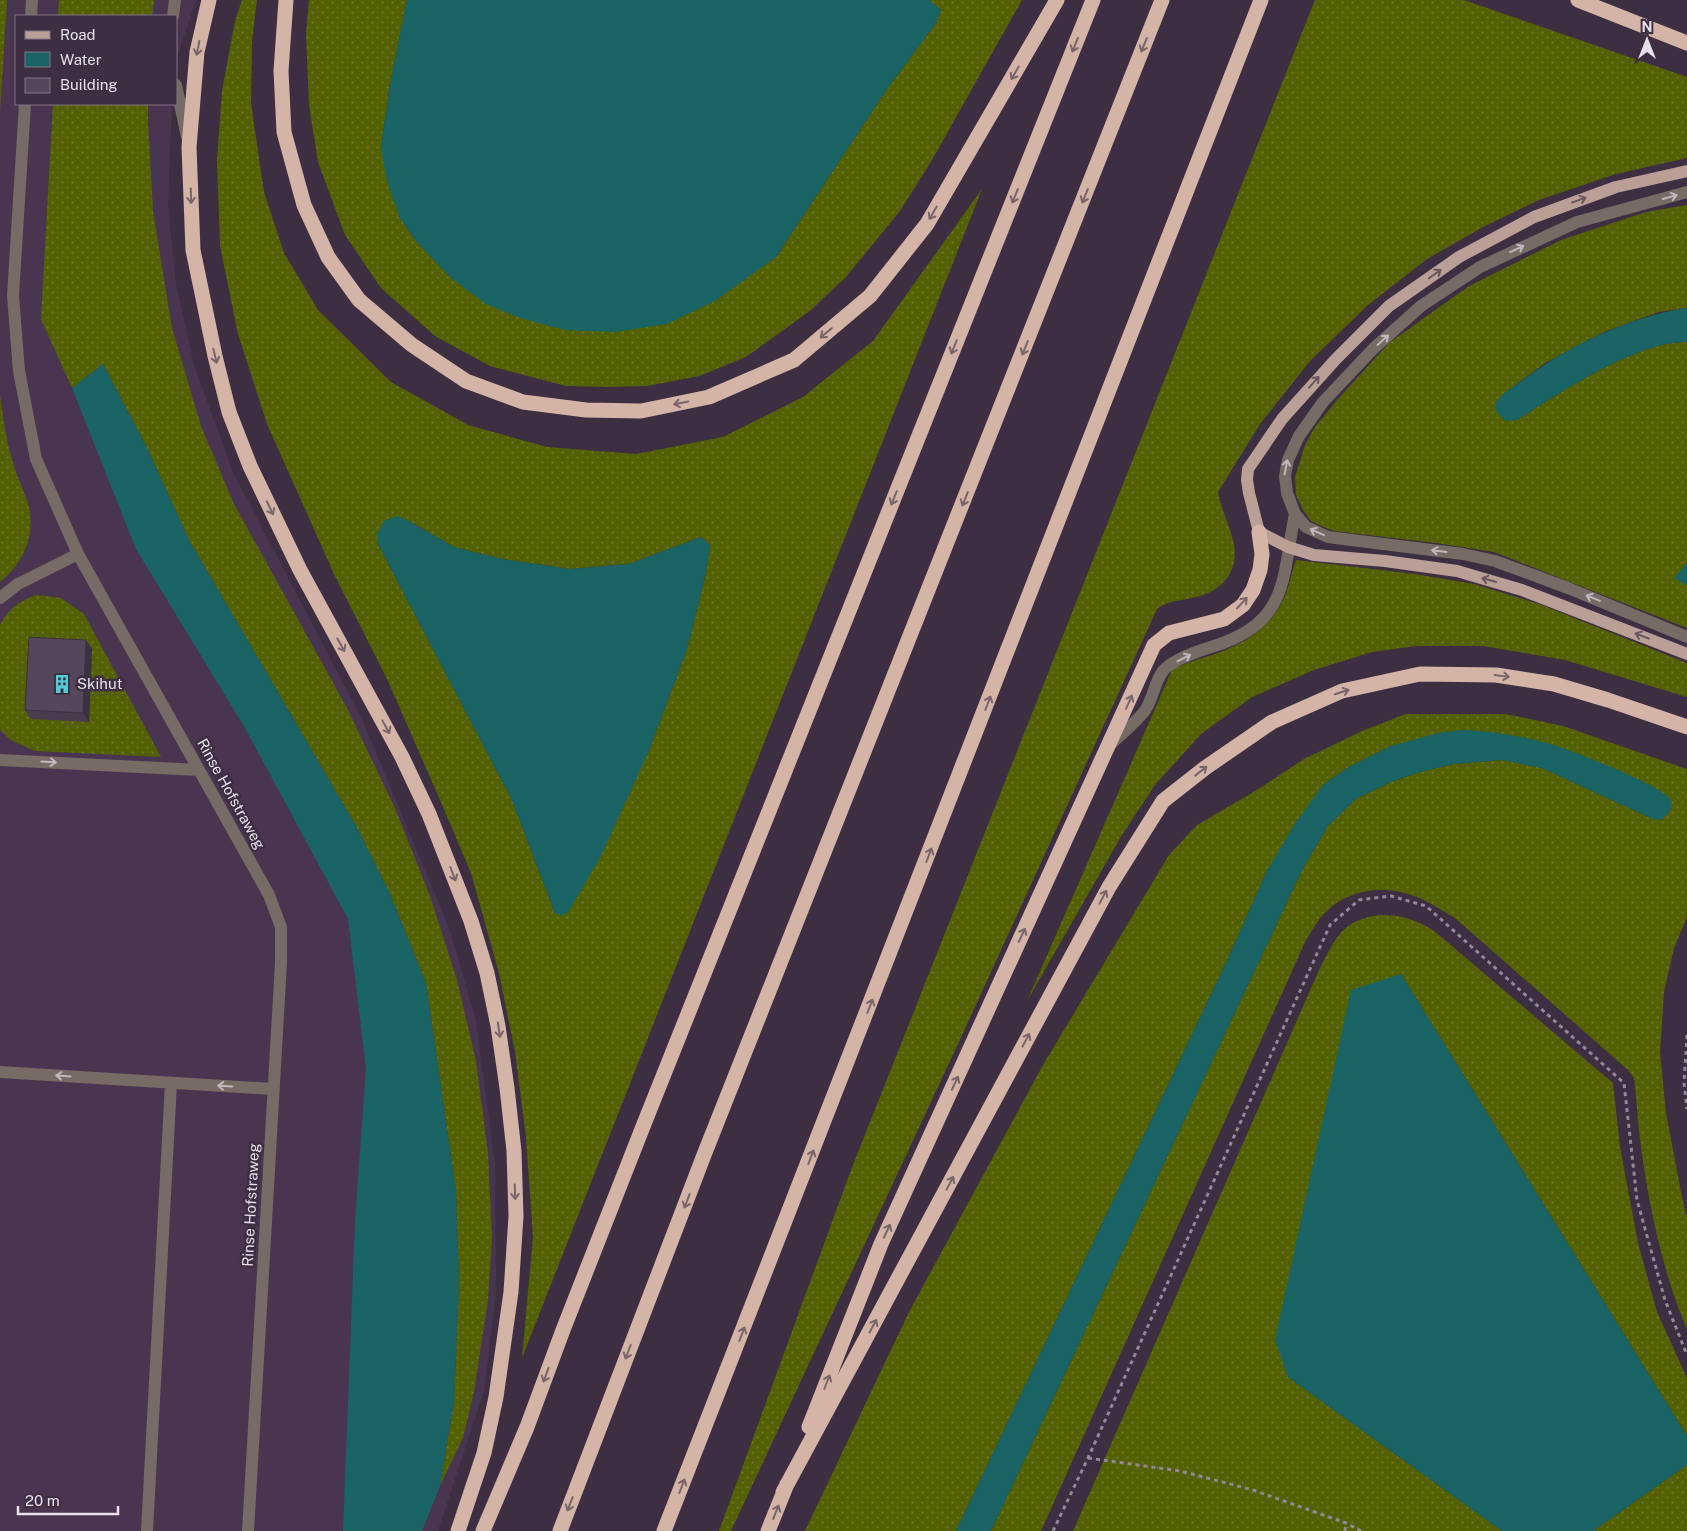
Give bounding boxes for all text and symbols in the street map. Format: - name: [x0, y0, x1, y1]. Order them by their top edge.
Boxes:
- legend: [15, 15, 178, 105]
- north arrow: [1622, 15, 1672, 65]
- text: N: [1642, 19, 1652, 35]
- text: Road: [60, 26, 96, 43]
- one-way arrow: [1070, 37, 1079, 52]
- one-way arrow: [1139, 38, 1148, 53]
- one-way arrow: [193, 39, 202, 55]
- text: Water: [60, 51, 102, 68]
- one-way arrow: [1010, 65, 1020, 79]
- text: Building: [60, 76, 118, 93]
- one-way arrow: [186, 187, 196, 203]
- one-way arrow: [1009, 188, 1019, 203]
- one-way arrow: [1079, 189, 1088, 204]
- one-way arrow: [1662, 191, 1678, 201]
- one-way arrow: [1571, 195, 1586, 204]
- one-way arrow: [928, 206, 938, 220]
- one-way arrow: [1509, 244, 1524, 254]
- one-way arrow: [1427, 269, 1441, 279]
- one-way arrow: [819, 328, 832, 339]
- one-way arrow: [1377, 334, 1390, 346]
- one-way arrow: [949, 339, 959, 354]
- one-way arrow: [1019, 340, 1028, 355]
- one-way arrow: [211, 347, 220, 363]
- one-way arrow: [1309, 376, 1320, 389]
- one-way arrow: [674, 399, 690, 408]
- one-way arrow: [1282, 460, 1292, 476]
- one-way arrow: [889, 490, 898, 505]
- one-way arrow: [959, 491, 968, 506]
- one-way arrow: [266, 500, 275, 515]
- one-way arrow: [1310, 527, 1325, 537]
- one-way arrow: [1431, 546, 1447, 556]
- one-way arrow: [1482, 575, 1498, 585]
- one-way arrow: [1586, 593, 1601, 603]
- one-way arrow: [1236, 597, 1248, 610]
- one-way arrow: [1634, 631, 1649, 640]
- one-way arrow: [336, 638, 346, 652]
- one-way arrow: [1176, 653, 1191, 663]
- one-way arrow: [1494, 671, 1510, 681]
- building icon: Skihut: [51, 673, 73, 695]
- place label: Skihut: [77, 675, 123, 692]
- one-way arrow: [1334, 687, 1349, 696]
- one-way arrow: [1124, 695, 1134, 710]
- one-way arrow: [983, 696, 993, 711]
- one-way arrow: [381, 719, 391, 734]
- street label: Rinse Hofstraweg: [194, 736, 269, 852]
- one-way arrow: [40, 758, 56, 767]
- one-way arrow: [1194, 766, 1208, 776]
- one-way arrow: [925, 847, 934, 863]
- one-way arrow: [449, 866, 458, 882]
- one-way arrow: [1099, 890, 1109, 904]
- one-way arrow: [1018, 928, 1028, 943]
- one-way arrow: [866, 999, 875, 1014]
- one-way arrow: [494, 1022, 504, 1038]
- one-way arrow: [1022, 1033, 1032, 1048]
- one-way arrow: [55, 1072, 71, 1081]
- one-way arrow: [950, 1076, 960, 1091]
- one-way arrow: [217, 1082, 233, 1091]
- street label: Rinse Hofstraweg: [239, 1143, 262, 1267]
- one-way arrow: [807, 1150, 816, 1166]
- one-way arrow: [945, 1176, 955, 1191]
- one-way arrow: [511, 1183, 520, 1199]
- one-way arrow: [682, 1192, 691, 1208]
- one-way arrow: [883, 1224, 892, 1239]
- one-way arrow: [868, 1319, 878, 1334]
- one-way arrow: [738, 1327, 747, 1343]
- one-way arrow: [623, 1344, 633, 1359]
- one-way arrow: [541, 1367, 550, 1383]
- one-way arrow: [823, 1375, 832, 1390]
- one-way arrow: [678, 1478, 687, 1494]
- scale bar: [18, 1484, 118, 1516]
- text: 20 m: [25, 1492, 60, 1509]
- one-way arrow: [565, 1496, 574, 1511]
- one-way arrow: [771, 1505, 781, 1520]

